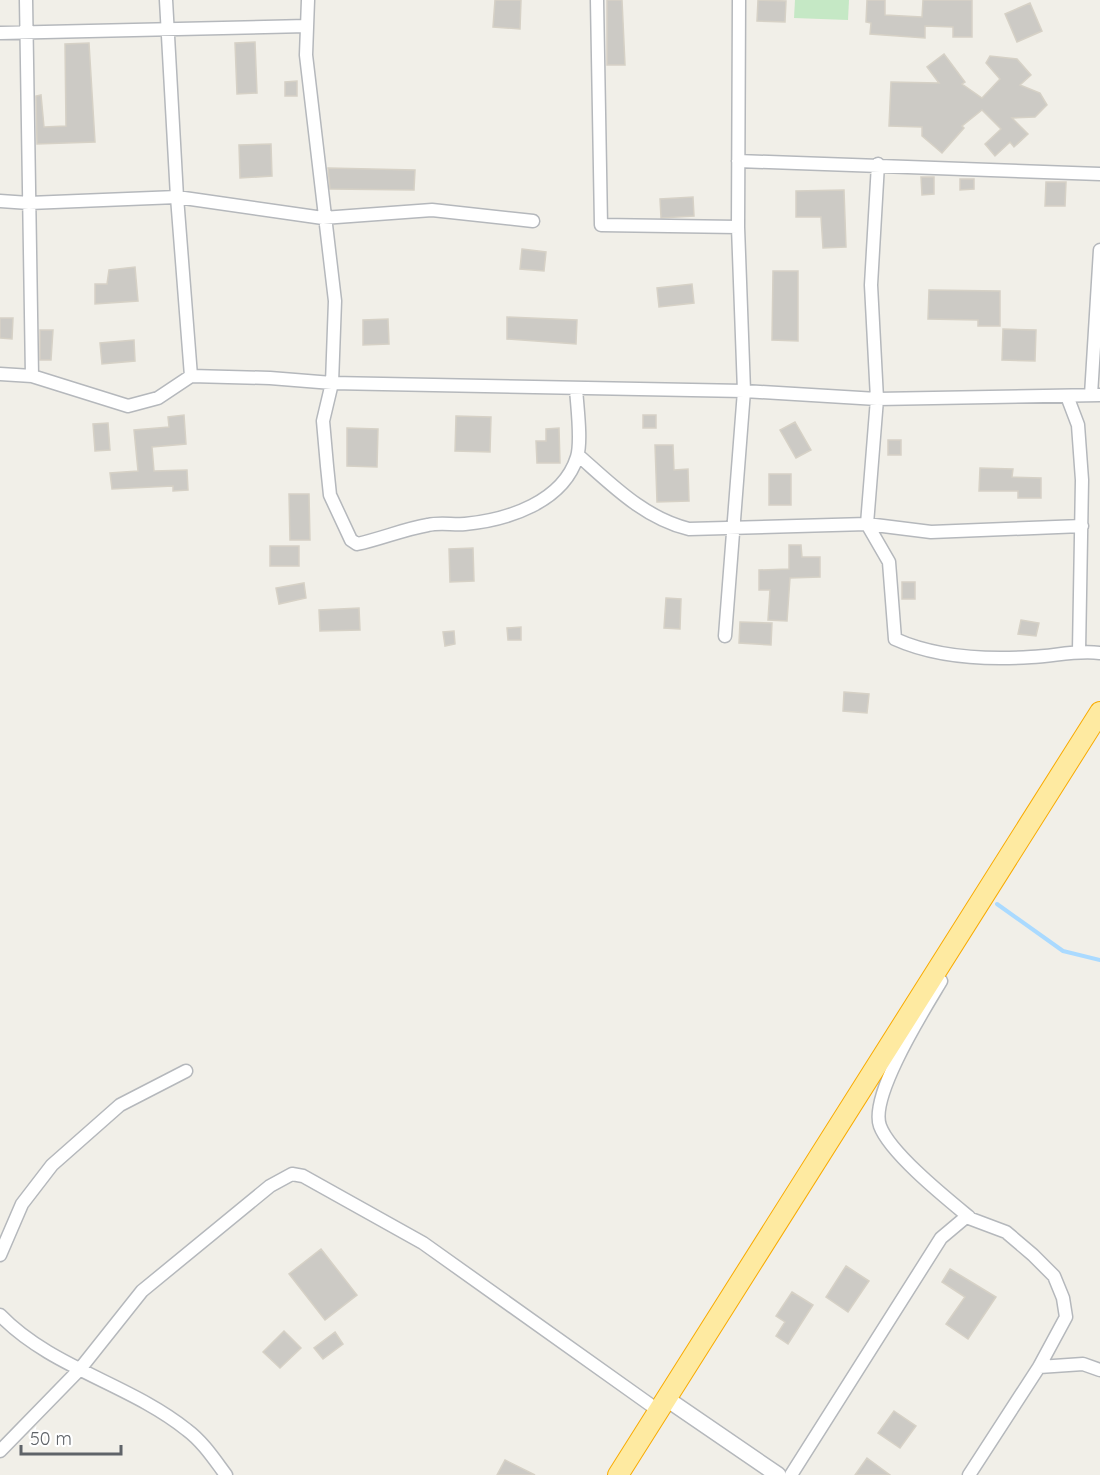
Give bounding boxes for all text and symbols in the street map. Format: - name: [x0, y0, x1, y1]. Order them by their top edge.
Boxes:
- scale bar: [21, 1418, 122, 1456]
- text: 50 m: [30, 1427, 72, 1450]

